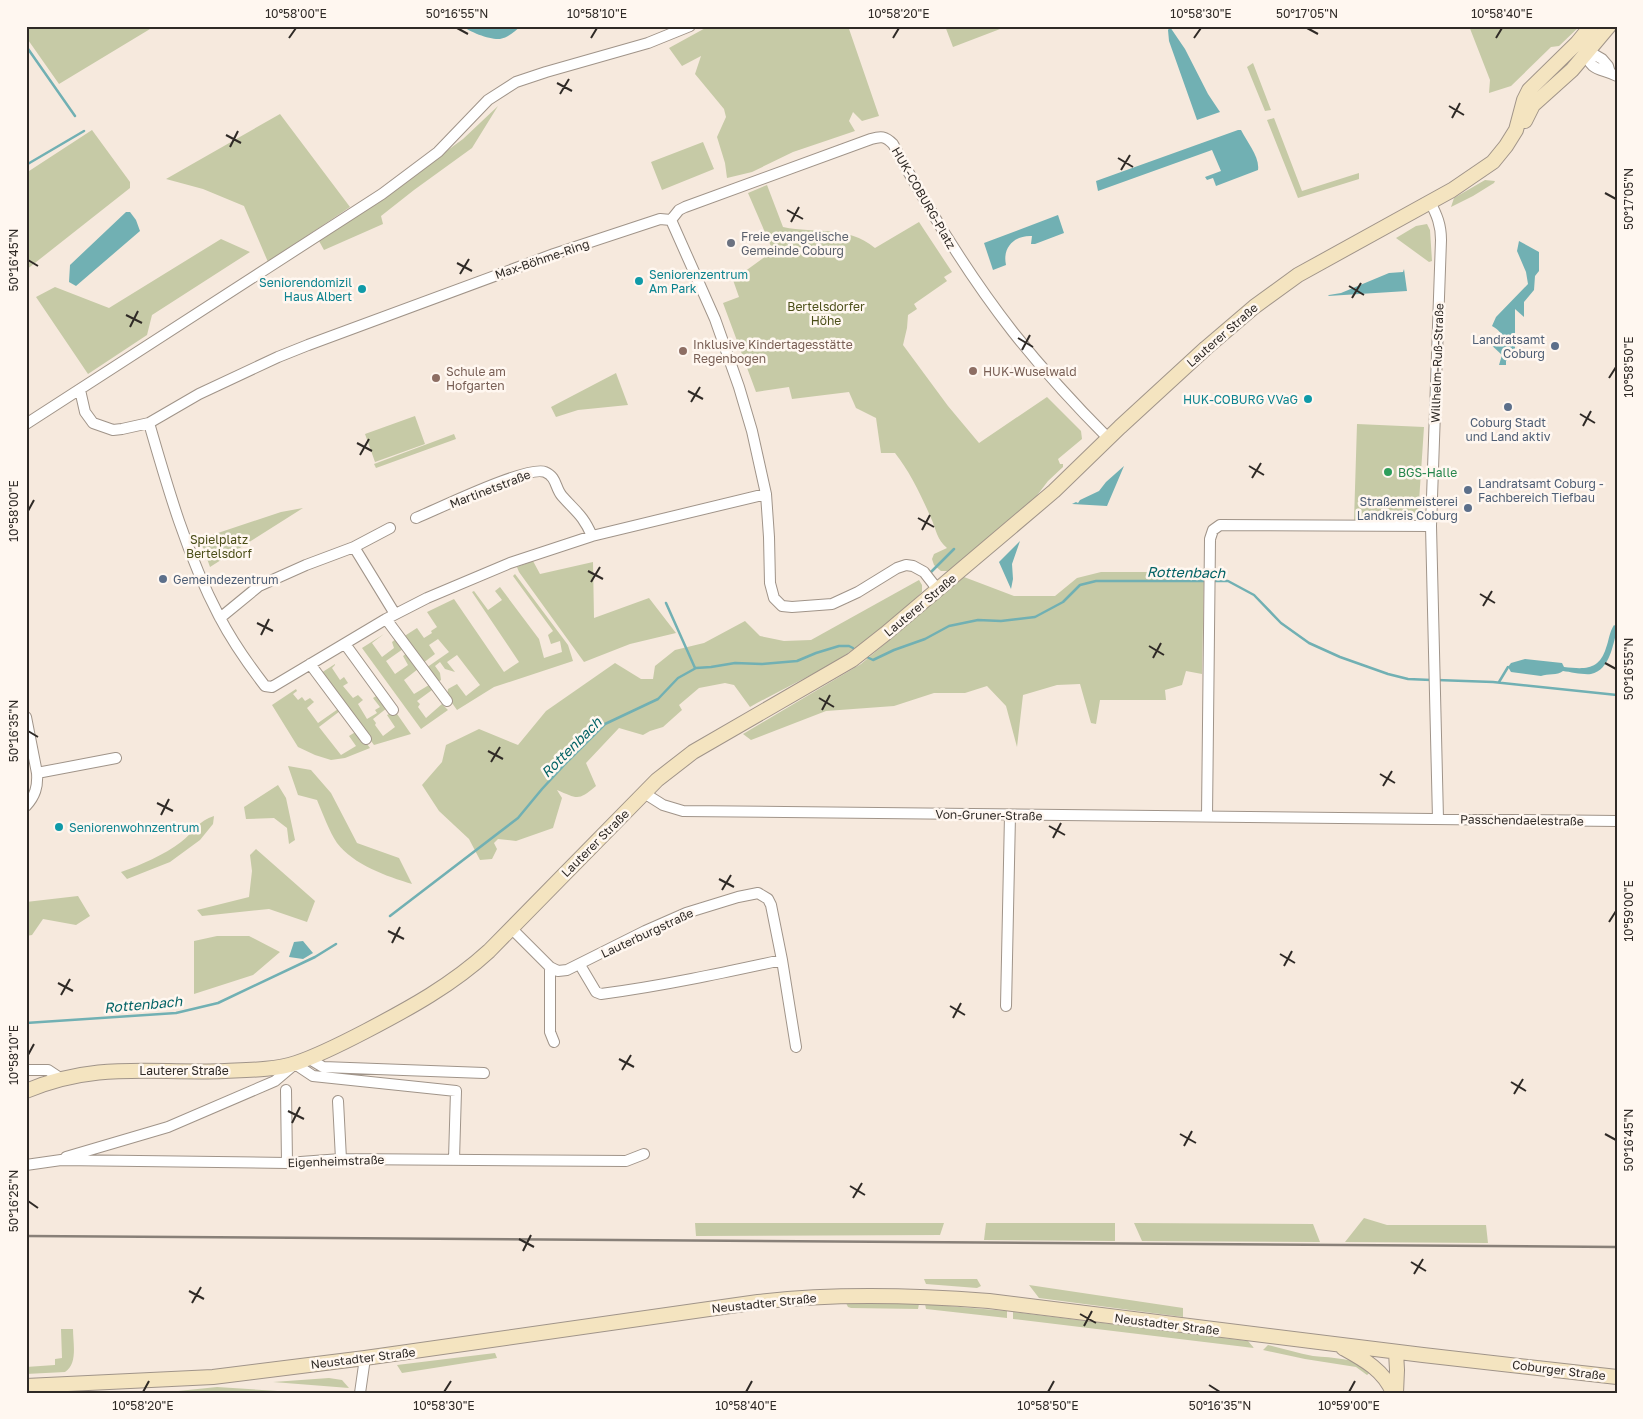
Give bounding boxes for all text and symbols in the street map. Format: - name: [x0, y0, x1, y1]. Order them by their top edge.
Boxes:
- text: 10°58'00"E: [265, 6, 327, 21]
- text: 50°16'55"N: [426, 6, 488, 21]
- text: 10°58'10"E: [567, 6, 627, 21]
- text: 10°58'20"E: [868, 6, 930, 21]
- text: 10°58'30"E: [1170, 6, 1232, 21]
- text: 50°17'05"N: [1276, 6, 1338, 21]
- text: 10°58'40"E: [1471, 6, 1533, 21]
- street label: HUK-COBURG-Platz: [889, 144, 959, 252]
- text: 50°17'05"N: [1621, 168, 1636, 230]
- text: 50°16'45"N: [6, 229, 21, 291]
- place label: Freie evangelische Gemeinde Coburg: [741, 229, 849, 258]
- street label: Max-Böhme-Ring: [493, 236, 591, 282]
- marker: Freie evangelische Gemeinde Coburg: [725, 237, 737, 249]
- place label: Seniorenzentrum Am Park: [649, 267, 748, 296]
- place label: Seniorendomizil Haus Albert: [259, 275, 352, 304]
- marker: Seniorenzentrum Am Park: [633, 275, 645, 287]
- marker: Seniorendomizil Haus Albert: [356, 283, 368, 295]
- park label: Bertelsdorfer Höhe: [787, 299, 865, 328]
- street label: Lauterer Straße: [1183, 300, 1261, 370]
- street label: Willhelm-Ruß-Straße: [1427, 303, 1447, 423]
- place label: Landratsamt Coburg: [1472, 332, 1545, 361]
- text: 10°58'50"E: [1621, 336, 1636, 398]
- place label: Inklusive Kindertagesstätte Regenbogen: [693, 337, 853, 366]
- marker: Landratsamt Coburg: [1549, 340, 1561, 352]
- marker: Inklusive Kindertagesstätte Regenbogen: [677, 345, 689, 357]
- place label: Schule am Hofgarten: [446, 364, 506, 393]
- place label: HUK-Wuselwald: [983, 364, 1077, 379]
- marker: HUK-Wuselwald: [967, 365, 979, 377]
- marker: Schule am Hofgarten: [430, 372, 442, 384]
- place label: HUK-COBURG VVaG: [1183, 392, 1298, 407]
- marker: HUK-COBURG VVaG: [1302, 393, 1314, 405]
- marker: Coburg Stadt und Land aktiv: [1502, 401, 1514, 413]
- place label: Coburg Stadt und Land aktiv: [1465, 415, 1551, 444]
- place label: BGS-Halle: [1398, 465, 1457, 480]
- marker: BGS-Halle: [1382, 466, 1394, 478]
- street label: Martinetstraße: [447, 467, 533, 511]
- place label: Landratsamt Coburg - Fachbereich Tiefbau: [1478, 476, 1604, 505]
- text: 10°58'00"E: [6, 480, 21, 542]
- marker: Landratsamt Coburg - Fachbereich Tiefbau: [1462, 484, 1474, 496]
- place label: Straßenmeisterei Landkreis Coburg: [1357, 494, 1458, 523]
- marker: Straßenmeisterei Landkreis Coburg: [1462, 502, 1474, 514]
- park label: Spielplatz Bertelsdorf: [186, 532, 252, 561]
- water label: Rottenbach: [1147, 563, 1227, 581]
- street label: Lauterer Straße: [881, 570, 959, 640]
- place label: Gemeindezentrum: [173, 572, 279, 587]
- marker: Gemeindezentrum: [157, 573, 169, 585]
- text: 50°16'55"N: [1621, 638, 1636, 700]
- text: 50°16'35"N: [6, 700, 21, 762]
- water label: Rottenbach: [537, 712, 606, 781]
- street label: Lauterer Straße: [558, 806, 632, 880]
- street label: Von-Gruner-Straße: [935, 807, 1043, 823]
- street label: Passchendaelestraße: [1460, 811, 1584, 829]
- place label: Seniorenwohnzentrum: [69, 820, 199, 835]
- marker: Seniorenwohnzentrum: [53, 821, 65, 833]
- text: 10°59'00"E: [1621, 880, 1636, 942]
- street label: Lauterburgstraße: [598, 905, 696, 961]
- water label: Rottenbach: [103, 992, 184, 1016]
- text: 10°58'10"E: [6, 1025, 21, 1085]
- street label: Lauterer Straße: [139, 1063, 229, 1078]
- text: 50°16'45"N: [1621, 1109, 1636, 1171]
- street label: Eigenheimstraße: [287, 1152, 385, 1170]
- text: 50°16'25"N: [6, 1170, 21, 1232]
- street label: Neustadter Straße: [711, 1290, 817, 1316]
- street label: Neustadter Straße: [1114, 1310, 1220, 1338]
- street label: Neustadter Straße: [310, 1344, 416, 1372]
- street label: Coburger Straße: [1511, 1357, 1607, 1383]
- text: 10°58'20"E: [112, 1398, 174, 1413]
- text: 10°58'30"E: [413, 1398, 475, 1413]
- text: 10°58'40"E: [715, 1398, 777, 1413]
- text: 10°58'50"E: [1017, 1398, 1079, 1413]
- text: 50°16'35"N: [1189, 1398, 1251, 1413]
- text: 10°59'00"E: [1318, 1398, 1380, 1413]

